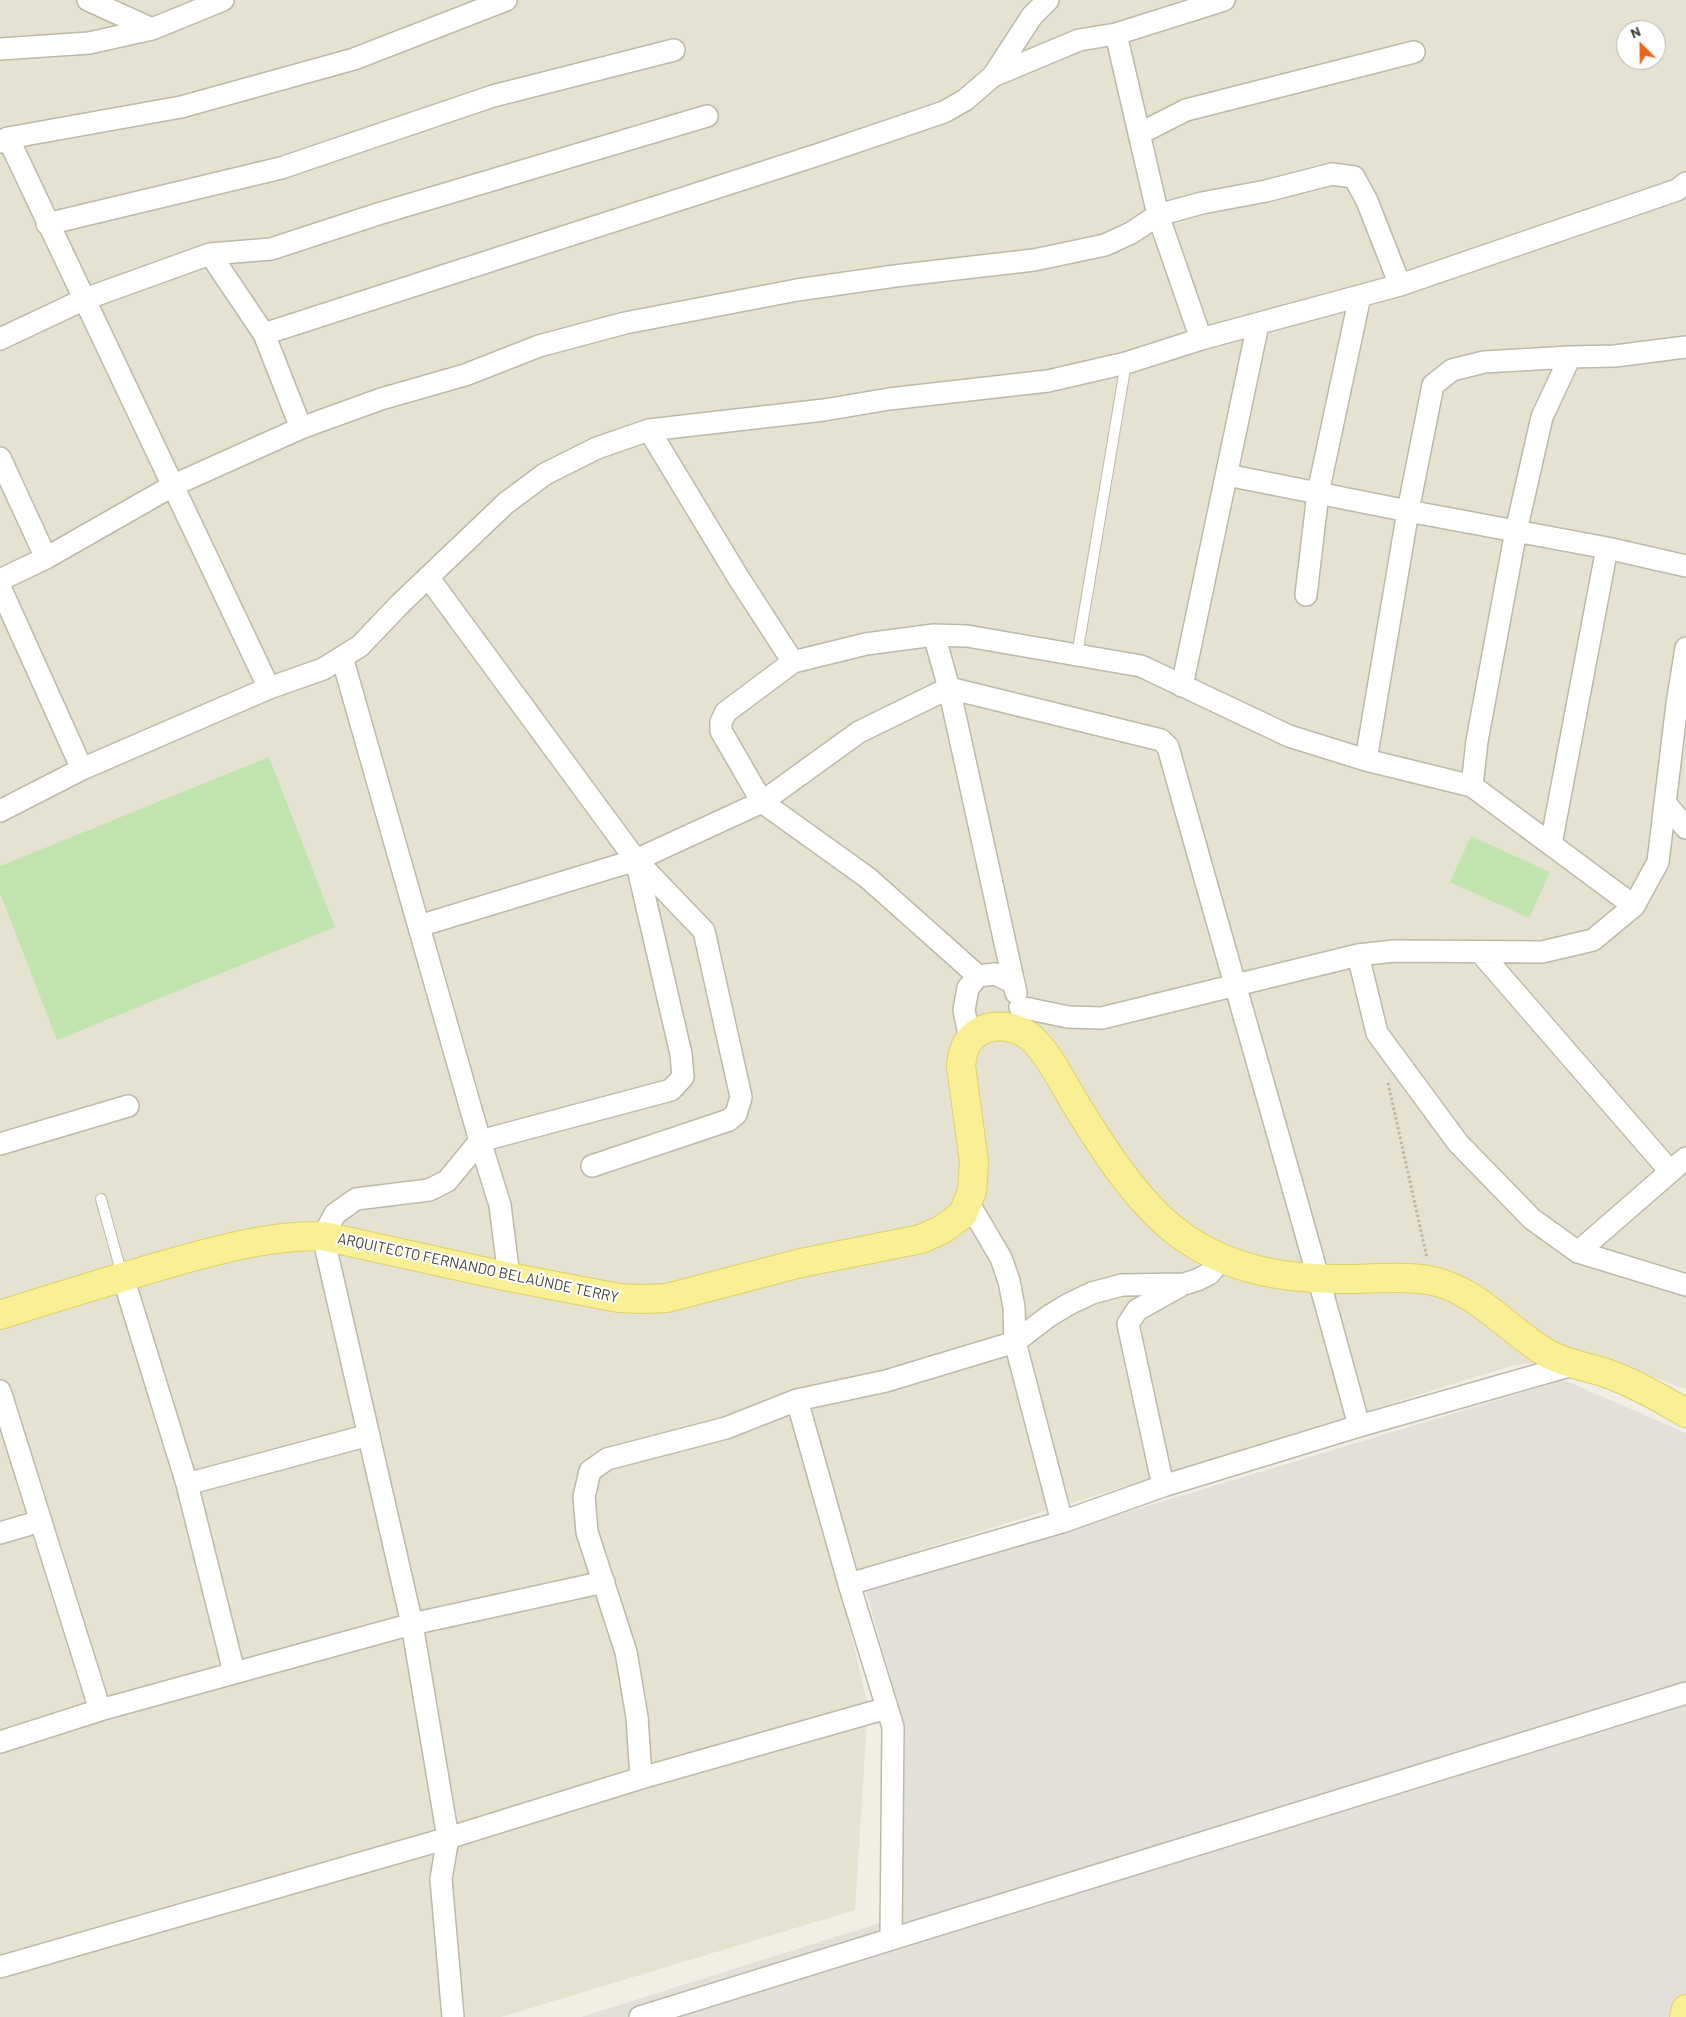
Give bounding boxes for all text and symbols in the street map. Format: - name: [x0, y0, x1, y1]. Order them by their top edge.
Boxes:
- north arrow: [1616, 20, 1666, 70]
- text: N: [1628, 22, 1643, 41]
- street label: ARQUITECTO FERNANDO BELAÚNDE TERRY: [336, 1229, 620, 1307]

